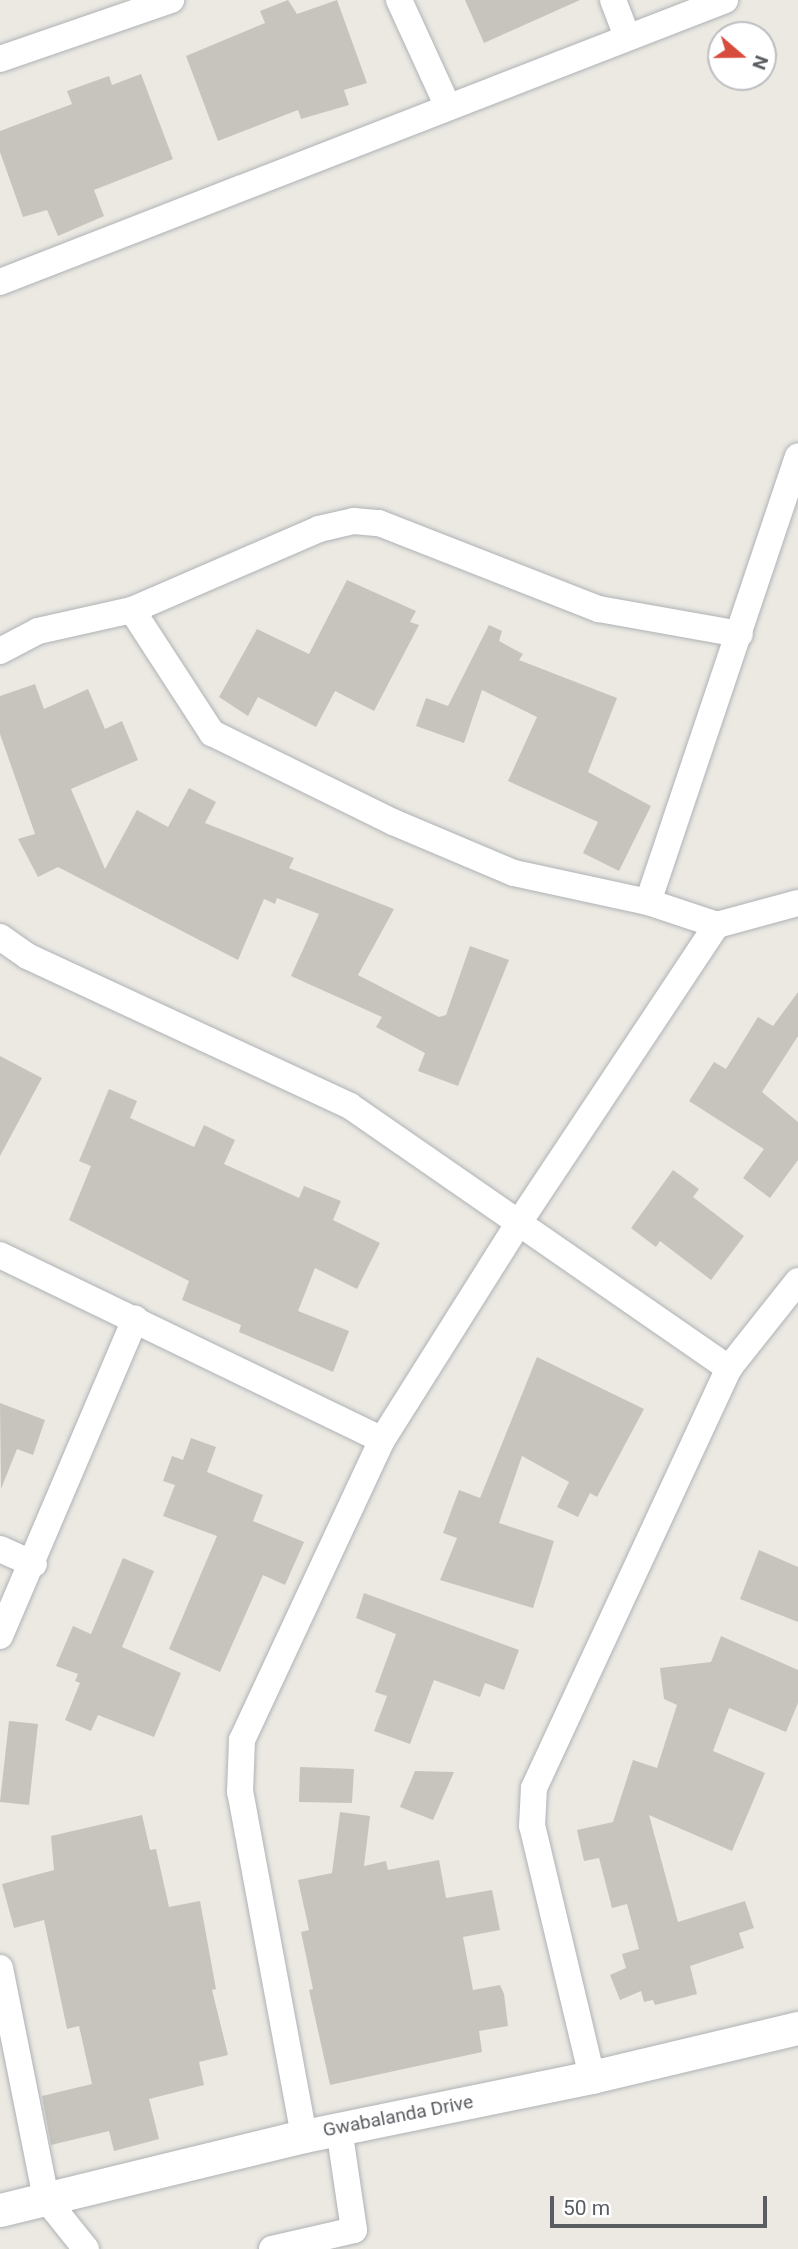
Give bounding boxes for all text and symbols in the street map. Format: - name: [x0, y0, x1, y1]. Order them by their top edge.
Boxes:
- north arrow: [707, 21, 777, 91]
- text: N: [747, 52, 773, 73]
- street label: Gwabalanda Drive: [321, 2090, 475, 2142]
- scale bar: [553, 2182, 770, 2226]
- text: 50 m: [563, 2196, 610, 2220]

